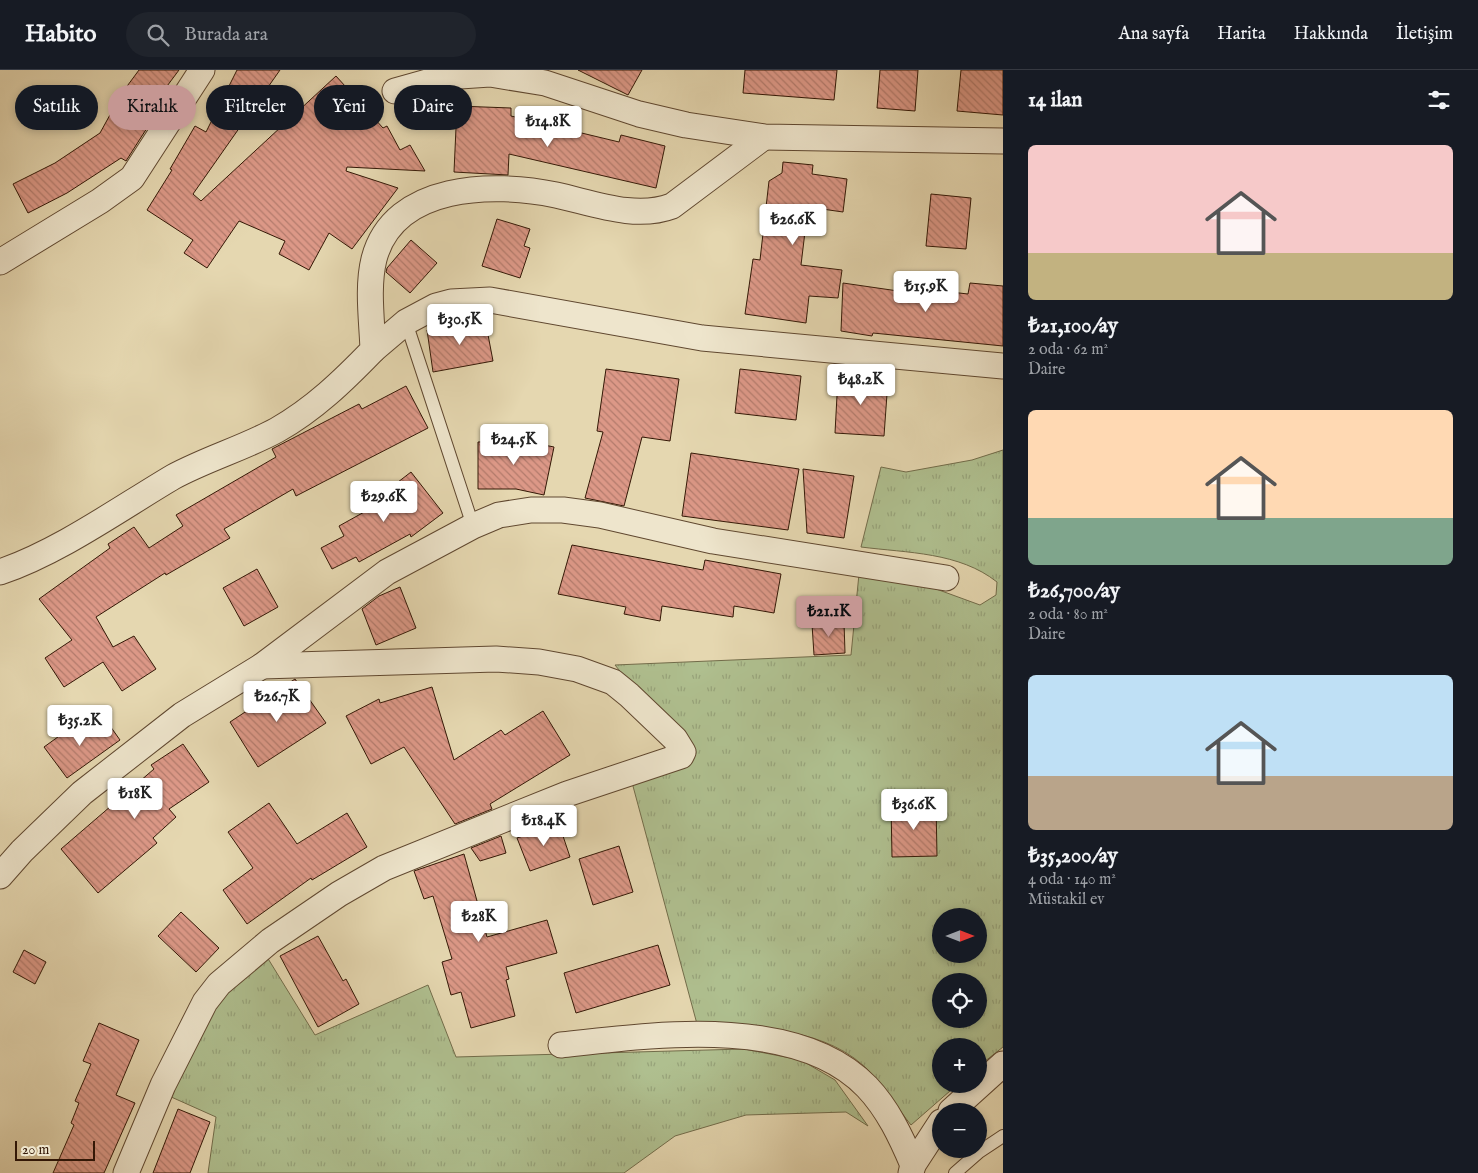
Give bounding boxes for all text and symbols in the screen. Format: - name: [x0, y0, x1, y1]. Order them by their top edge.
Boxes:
- search box: [126, 12, 476, 57]
- text: Habito: [25, 19, 96, 50]
- icon: search: [144, 21, 172, 49]
- text: Burada ara: [184, 23, 268, 47]
- text: Ana sayfa: [1119, 23, 1189, 46]
- text: Harita: [1217, 23, 1266, 46]
- text: Hakkında: [1294, 23, 1368, 46]
- text: İletişim: [1396, 23, 1453, 46]
- chip: Satılık: [15, 85, 98, 130]
- chip: Kiralık: [108, 85, 196, 130]
- chip: Filtreler: [206, 85, 304, 130]
- chip: Yeni: [314, 85, 384, 130]
- chip: Daire: [394, 85, 472, 130]
- icon: filters: [1425, 86, 1453, 114]
- text: 14 ilan: [1028, 87, 1082, 114]
- pin: ₺14.8K: [507, 106, 589, 148]
- text: ₺14.8K: [526, 112, 570, 132]
- icon: home: [1196, 178, 1286, 268]
- pin: ₺26.6K: [752, 204, 834, 246]
- text: ₺26.6K: [770, 210, 816, 230]
- pin: ₺15.9K: [885, 270, 967, 313]
- text: ₺15.9K: [905, 277, 947, 297]
- pin: ₺30.5K: [419, 304, 501, 346]
- text: ₺30.5K: [438, 310, 482, 330]
- text: ₺21,100/ay: [1028, 313, 1118, 340]
- text: 2 oda · 62 m²: [1028, 340, 1108, 360]
- text: Daire: [1028, 360, 1065, 380]
- pin: ₺48.2K: [820, 364, 902, 406]
- text: ₺48.2K: [838, 370, 884, 390]
- pin: ₺24.5K: [473, 424, 555, 466]
- text: ₺24.5K: [491, 430, 537, 450]
- icon: home: [1196, 443, 1286, 533]
- pin: ₺29.6K: [343, 480, 425, 523]
- text: ₺29.6K: [361, 487, 407, 507]
- text: ₺26,700/ay: [1028, 578, 1120, 605]
- pin: ₺21.1K: [788, 596, 870, 638]
- text: ₺21.1K: [807, 602, 851, 622]
- text: 2 oda · 80 m²: [1028, 605, 1108, 625]
- text: Daire: [1028, 625, 1065, 645]
- pin: ₺26.7K: [236, 680, 318, 723]
- text: ₺26.7K: [254, 687, 300, 707]
- pin: ₺35.2K: [39, 704, 121, 747]
- icon: home: [1196, 708, 1286, 798]
- text: ₺35.2K: [58, 711, 102, 731]
- pin: ₺18K: [105, 778, 165, 820]
- text: ₺18K: [119, 784, 151, 804]
- pin: ₺36.6K: [873, 788, 955, 831]
- text: ₺36.6K: [892, 795, 936, 815]
- pin: ₺18.4K: [503, 804, 585, 847]
- text: ₺18.4K: [522, 811, 566, 831]
- text: ₺35,200/ay: [1028, 843, 1118, 870]
- text: 4 oda · 140 m²: [1028, 870, 1116, 890]
- text: Müstakil ev: [1028, 890, 1104, 910]
- pin: ₺28K: [449, 900, 509, 943]
- text: ₺28K: [462, 907, 496, 927]
- north arrow: [932, 908, 988, 962]
- map controls: [932, 908, 987, 1158]
- button: locate: [932, 973, 987, 1028]
- button: +: [932, 1038, 987, 1093]
- button: −: [932, 1103, 987, 1158]
- scale bar: [15, 1138, 95, 1161]
- text: 20 m: [22, 1141, 49, 1159]

